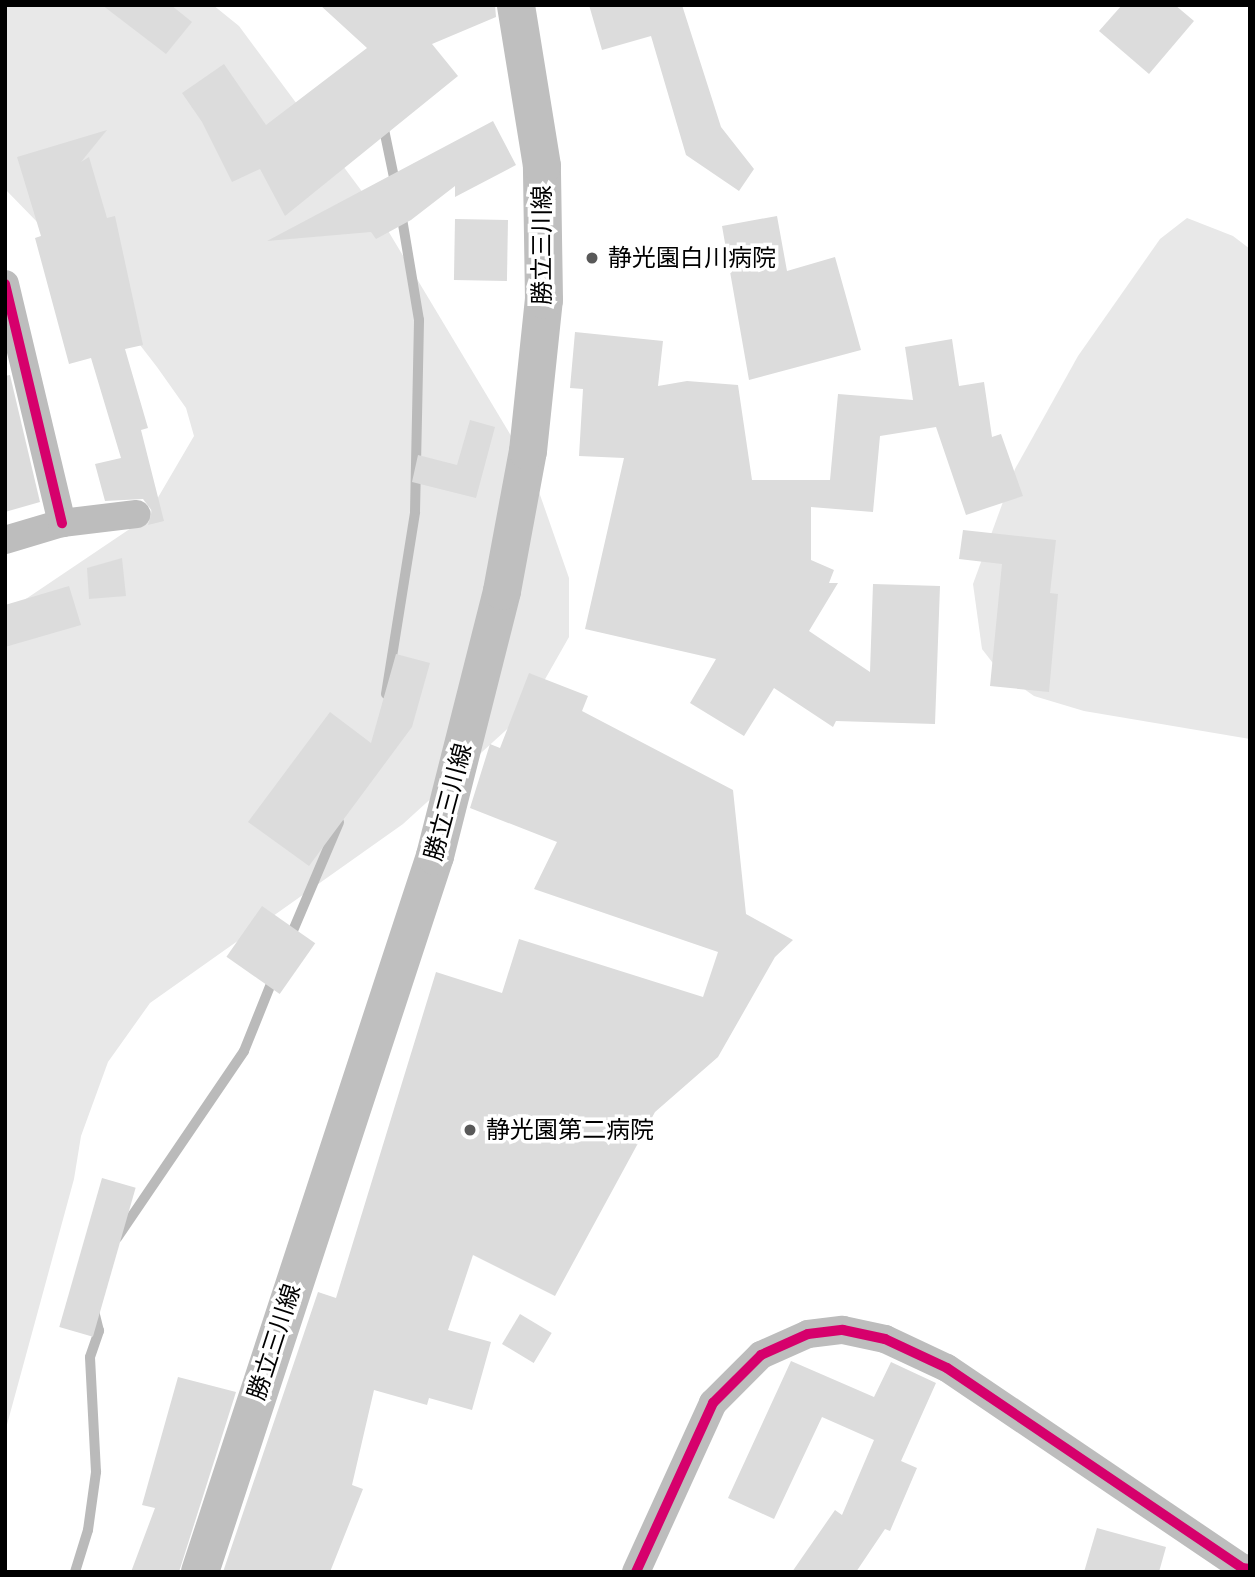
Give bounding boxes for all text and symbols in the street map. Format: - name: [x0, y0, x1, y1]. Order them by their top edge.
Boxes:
- street label: 勝立三川線: [528, 185, 556, 305]
- place label: 静光園白川病院: [608, 244, 776, 272]
- marker: 静光園白川病院: [582, 248, 602, 268]
- street label: 勝立三川線: [419, 740, 477, 864]
- place label: 静光園第二病院: [486, 1116, 654, 1144]
- marker: 静光園第二病院: [460, 1120, 480, 1140]
- street label: 勝立三川線: [242, 1280, 306, 1404]

